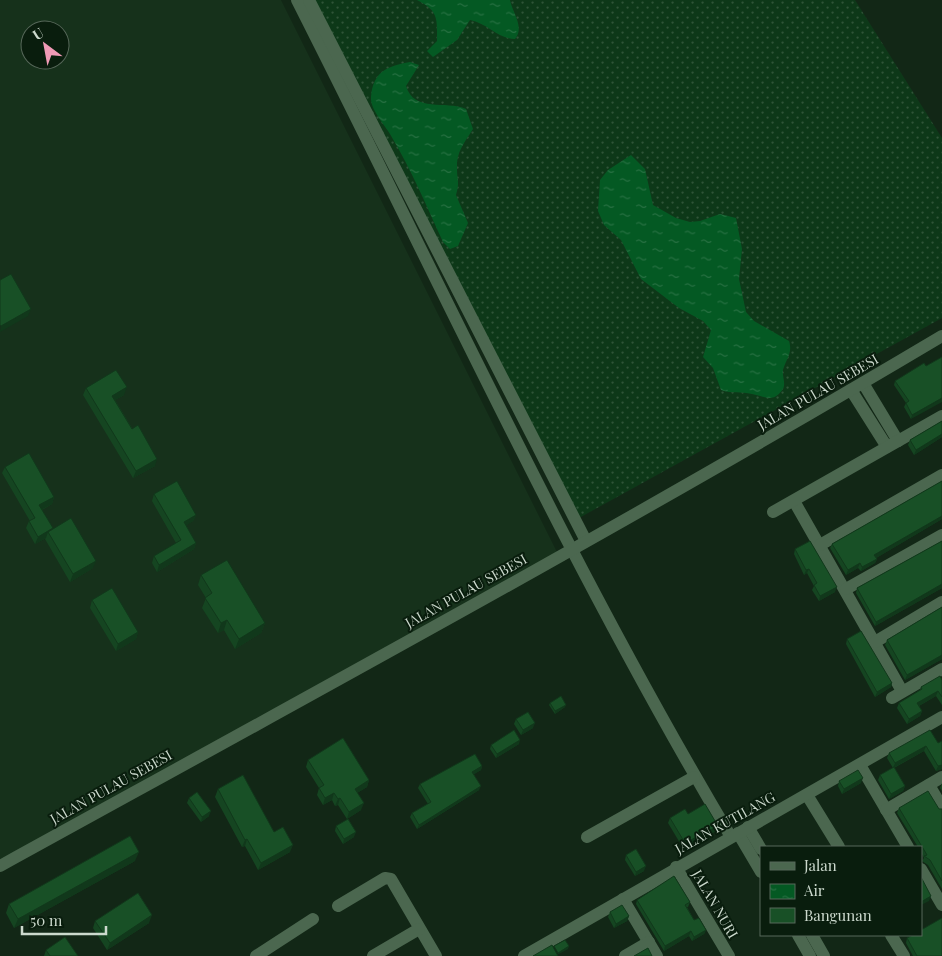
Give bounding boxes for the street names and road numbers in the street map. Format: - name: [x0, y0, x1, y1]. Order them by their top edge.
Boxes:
- street label: JALAN PULAU SEBESI: [753, 349, 882, 434]
- street label: JALAN PULAU SEBESI: [401, 549, 530, 632]
- street label: JALAN PULAU SEBESI: [46, 745, 175, 828]
- street label: JALAN KUTILANG: [670, 787, 778, 858]
- street label: JALAN NURI: [688, 865, 743, 942]

